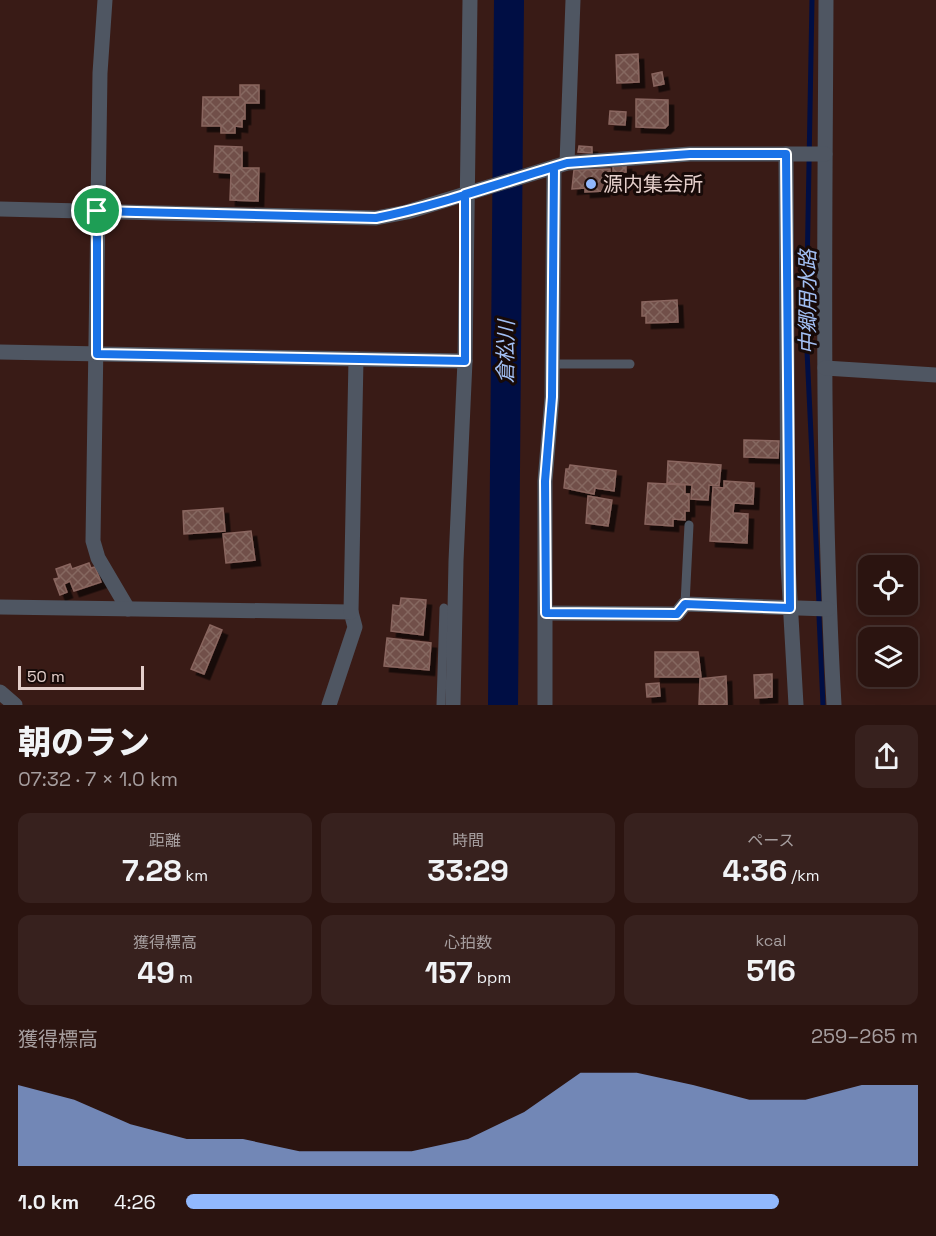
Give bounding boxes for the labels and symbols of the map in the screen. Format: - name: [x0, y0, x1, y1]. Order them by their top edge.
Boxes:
- place label: 源内集会所: [603, 171, 703, 197]
- marker: 源内集会所: [584, 177, 598, 191]
- pin: [71, 185, 122, 236]
- water label: 中郷用水路: [794, 248, 821, 355]
- water label: 倉松川: [491, 318, 520, 384]
- scale bar: [18, 663, 144, 690]

